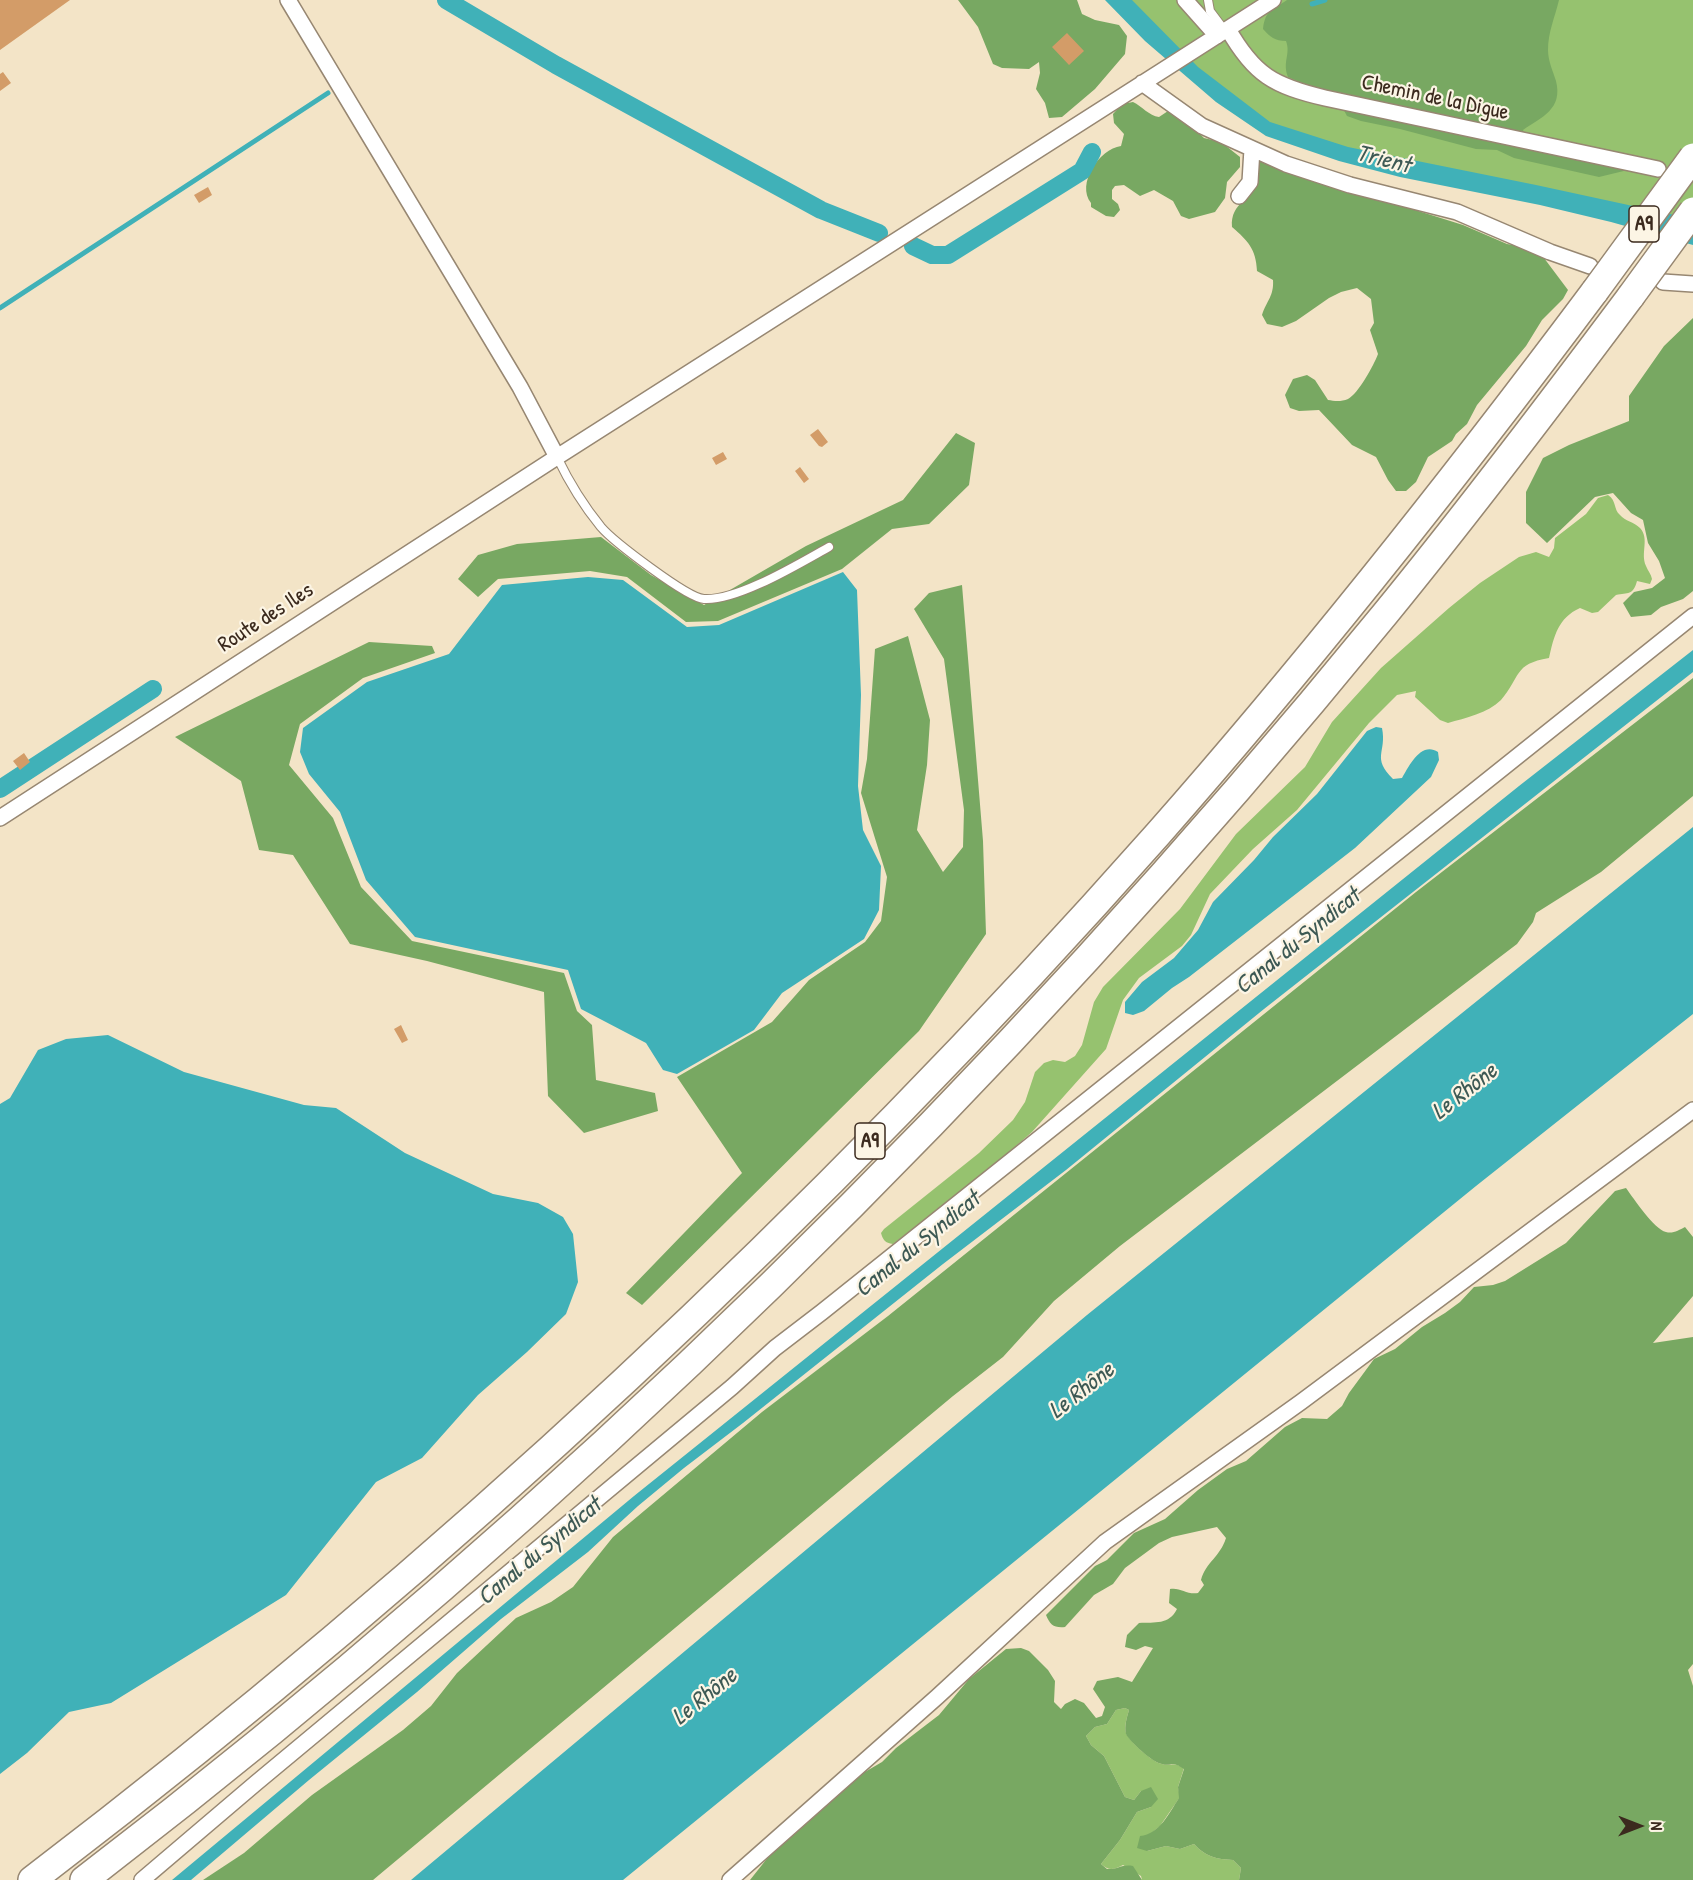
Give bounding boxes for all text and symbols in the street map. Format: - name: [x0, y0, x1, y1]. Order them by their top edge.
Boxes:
- street label: Chemin de la Digue: [1359, 70, 1511, 126]
- water label: Trient: [1353, 139, 1413, 181]
- road number: A9: [1629, 206, 1659, 242]
- street label: Route des Iles: [213, 577, 319, 659]
- water label: Canal du Syndicat: [1230, 883, 1366, 1001]
- water label: Le Rhône: [1427, 1058, 1503, 1126]
- road number: A9: [855, 1123, 885, 1159]
- water label: Canal du Syndicat: [850, 1186, 986, 1304]
- water label: Le Rhône: [1044, 1357, 1120, 1425]
- water label: Canal du Syndicat: [472, 1492, 608, 1612]
- water label: Le Rhône: [667, 1662, 743, 1732]
- north arrow: [1609, 1796, 1669, 1856]
- text: N: [1646, 1822, 1668, 1830]

